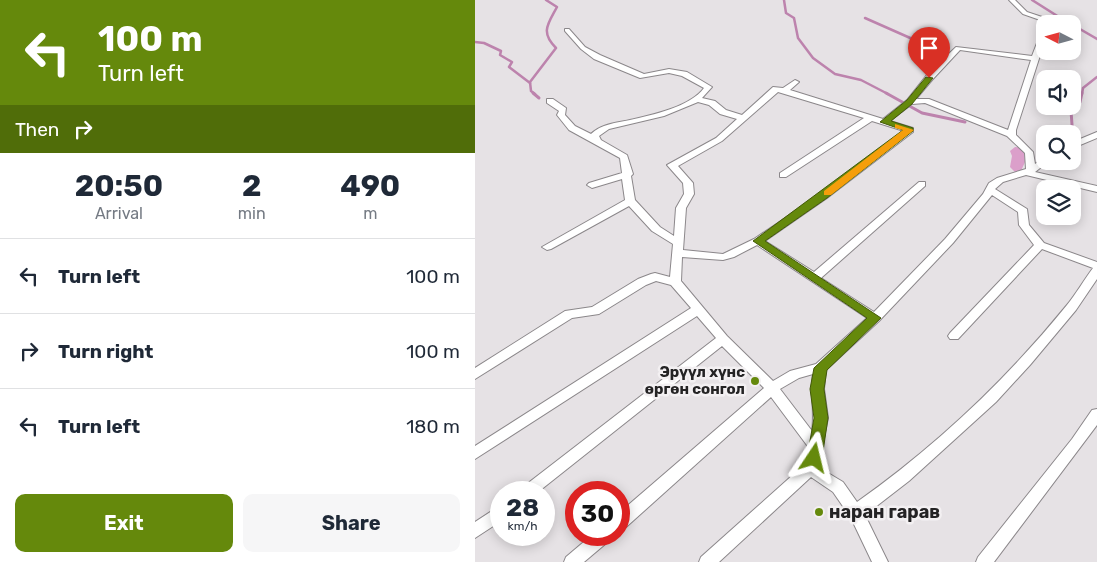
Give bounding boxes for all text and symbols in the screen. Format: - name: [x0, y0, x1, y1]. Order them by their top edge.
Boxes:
- north arrow: [1036, 15, 1081, 60]
- map controls: [1036, 15, 1081, 225]
- text: 100 m: [98, 18, 203, 60]
- icon: left: [15, 20, 80, 85]
- pin: [908, 27, 950, 78]
- icon: arrive: [915, 34, 943, 62]
- text: Turn left: [98, 60, 184, 87]
- button: sound: [1036, 70, 1081, 115]
- icon: right: [69, 115, 97, 143]
- text: Then: [15, 118, 59, 141]
- button: search: [1036, 125, 1081, 170]
- text: 20:50: [75, 168, 163, 204]
- text: 2: [242, 168, 261, 204]
- text: 490: [340, 168, 400, 204]
- button: layers: [1036, 180, 1081, 225]
- text: Arrival: [95, 204, 143, 223]
- text: min: [238, 204, 266, 223]
- text: m: [363, 204, 377, 223]
- icon: left: [15, 262, 43, 290]
- text: Turn left: [58, 265, 140, 288]
- text: 100 m: [406, 265, 460, 288]
- icon: right: [15, 337, 43, 365]
- text: Turn right: [58, 340, 153, 363]
- text: 100 m: [406, 340, 460, 363]
- place label: Эрүүл хүнс өргөн сонгол: [645, 363, 745, 398]
- marker: Эрүүл хүнс өргөн сонгол: [749, 375, 761, 387]
- icon: left: [15, 412, 43, 440]
- text: Turn left: [58, 415, 140, 438]
- text: 180 m: [406, 415, 460, 438]
- position arrow: [787, 431, 839, 483]
- speed limit sign: 30: [565, 481, 630, 546]
- text: 28: [506, 493, 539, 522]
- button: Exit: [15, 494, 233, 552]
- button: Share: [243, 494, 460, 552]
- place label: наран гарав: [829, 501, 940, 523]
- marker: наран гарав: [813, 506, 825, 518]
- text: km/h: [508, 519, 537, 533]

